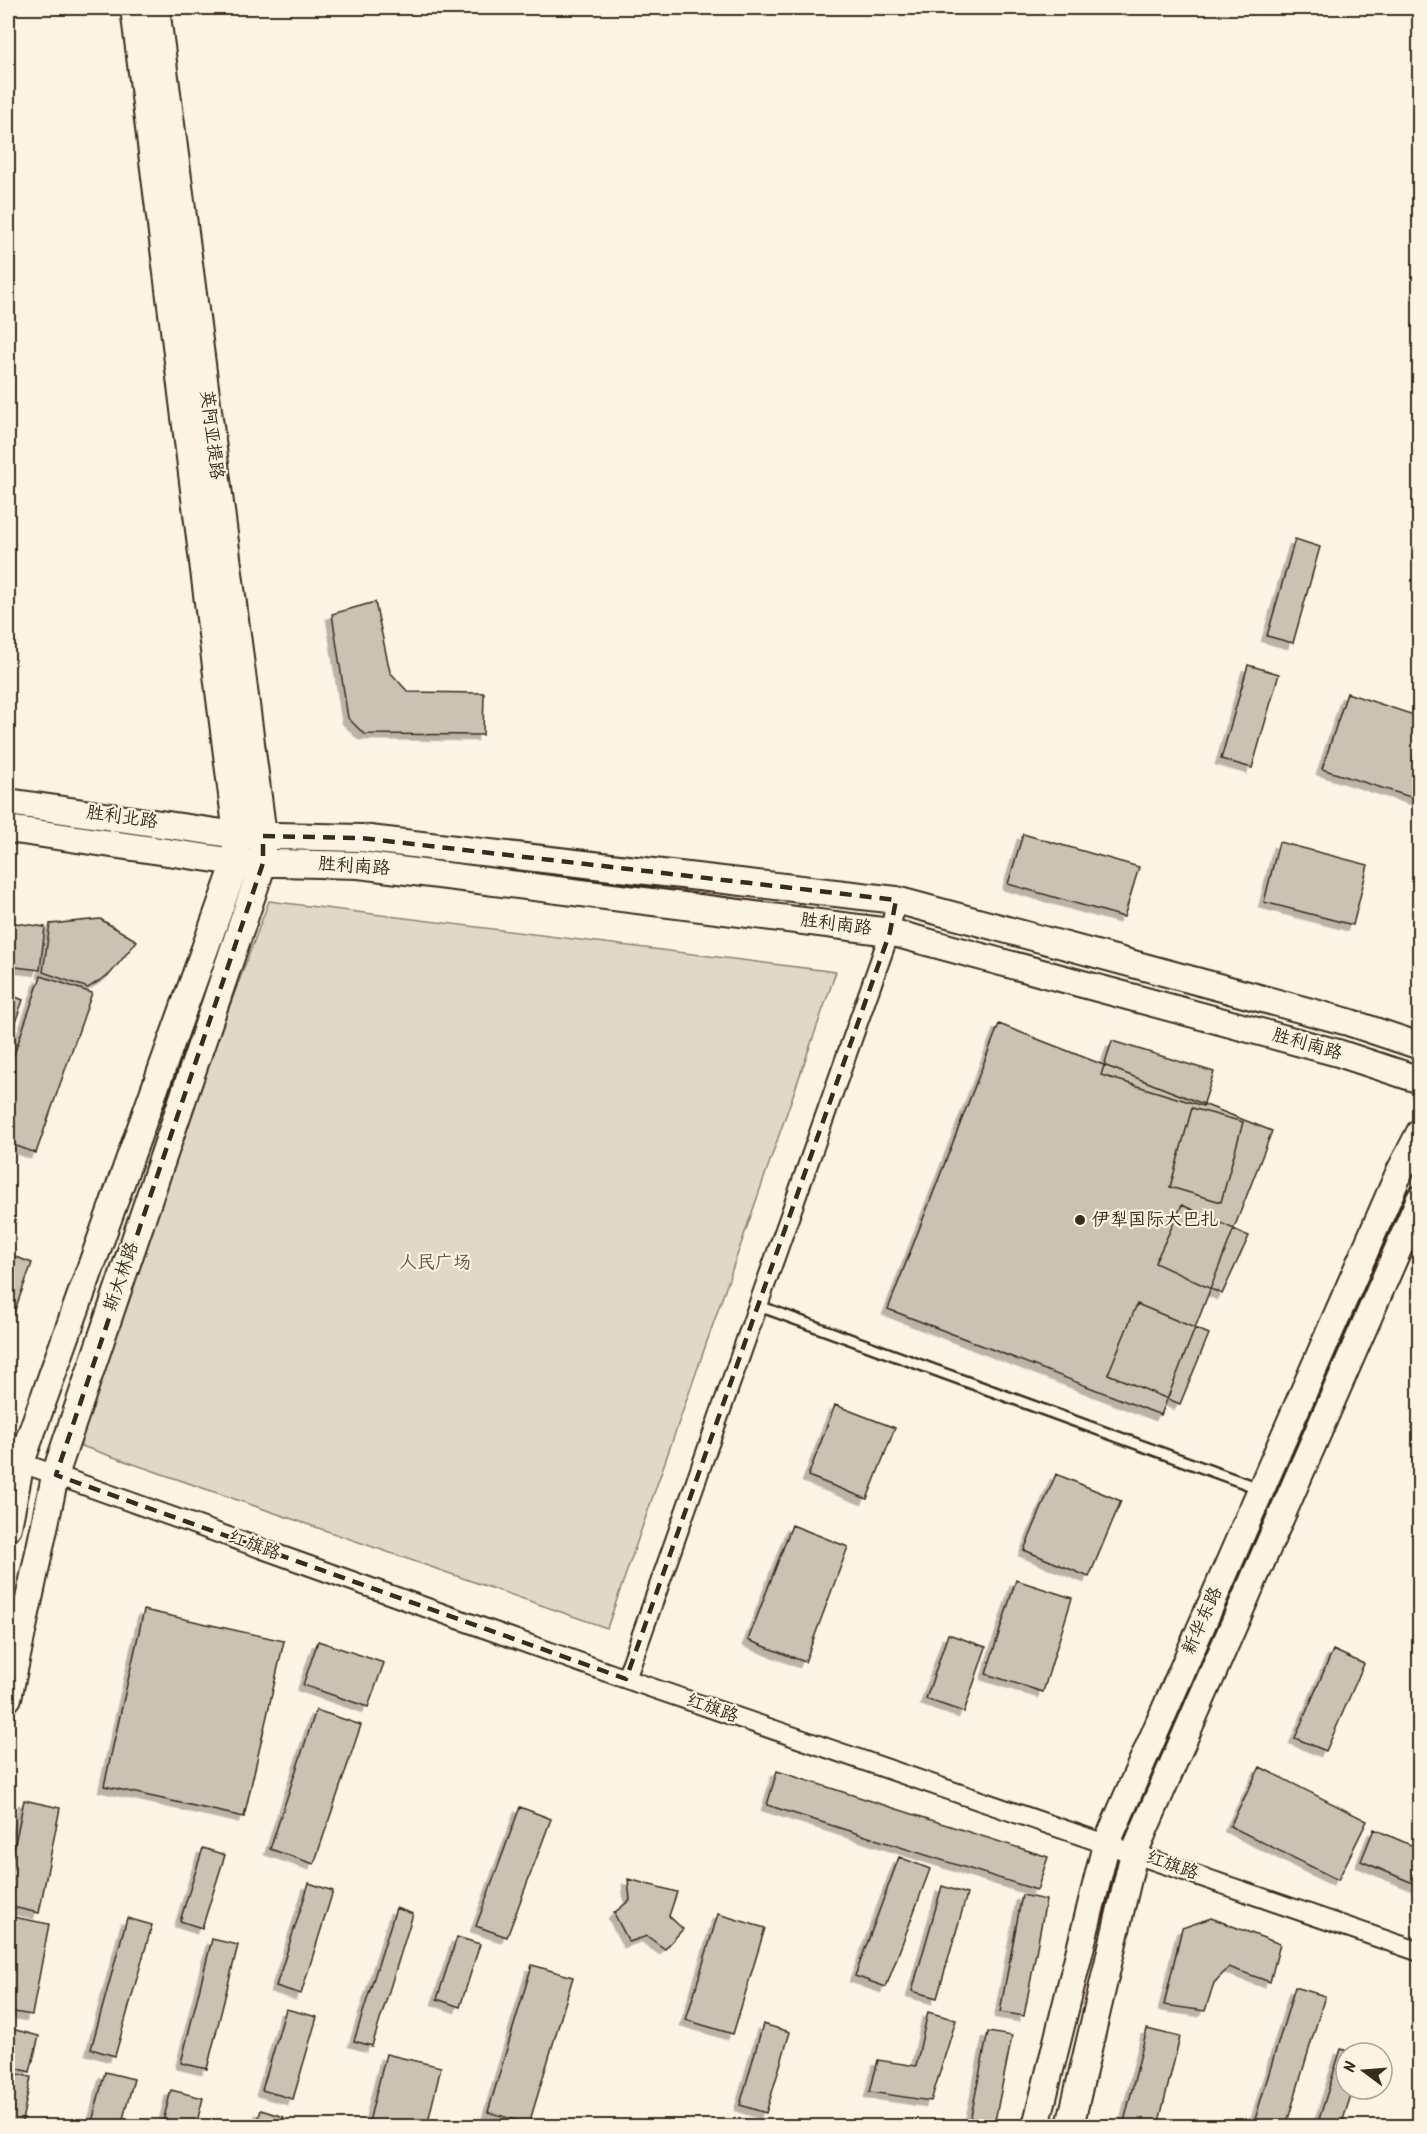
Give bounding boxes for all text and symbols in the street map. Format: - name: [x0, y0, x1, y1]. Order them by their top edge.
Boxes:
- street label: 英阿亚提路: [191, 389, 231, 481]
- street label: 胜利北路: [84, 799, 160, 837]
- street label: 胜利南路: [317, 850, 391, 884]
- street label: 胜利南路: [799, 906, 873, 944]
- street label: 胜利南路: [1268, 1021, 1346, 1069]
- place label: 伊犁国际大巴扎: [1092, 1206, 1218, 1235]
- marker: 伊犁国际大巴扎: [1073, 1213, 1087, 1227]
- street label: 斯大林路: [97, 1238, 147, 1316]
- park label: 人民广场: [399, 1249, 471, 1278]
- street label: 红旗路: [224, 1523, 284, 1569]
- street label: 新华东路: [1175, 1582, 1231, 1660]
- street label: 红旗路: [682, 1686, 742, 1732]
- street label: 红旗路: [1142, 1843, 1202, 1889]
- north arrow: [1334, 2041, 1394, 2101]
- text: N: [1338, 2059, 1364, 2076]

